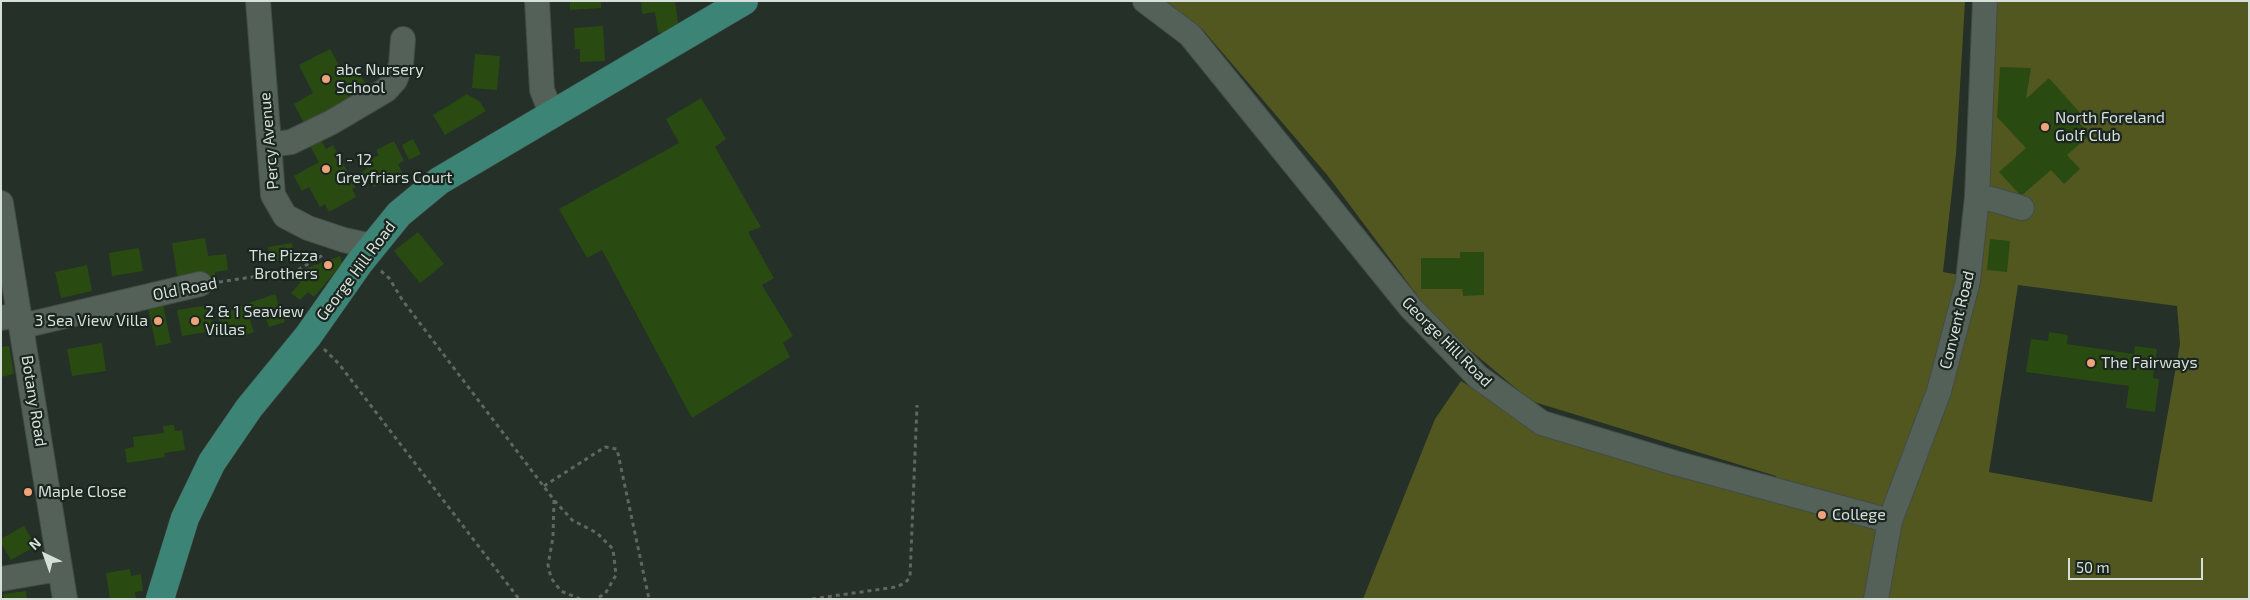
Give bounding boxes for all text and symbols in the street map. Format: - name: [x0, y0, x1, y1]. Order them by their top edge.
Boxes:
- place label: abc Nursery School: [336, 60, 424, 98]
- marker: abc Nursery School: [320, 73, 332, 85]
- street label: Percy Avenue: [255, 92, 283, 190]
- place label: North Foreland Golf Club: [2055, 108, 2165, 146]
- marker: North Foreland Golf Club: [2039, 121, 2051, 133]
- place label: 1 - 12 Greyfriars Court: [336, 150, 452, 188]
- marker: 1 - 12 Greyfriars Court: [320, 163, 332, 175]
- street label: George Hill Road: [312, 217, 400, 325]
- place label: The Pizza Brothers: [249, 246, 318, 284]
- marker: The Pizza Brothers: [322, 259, 334, 271]
- street label: Convent Road: [1936, 269, 1978, 371]
- street label: Old Road: [151, 273, 219, 305]
- street label: George Hill Road: [1398, 293, 1496, 391]
- place label: 2 & 1 Seaview Villas: [205, 302, 304, 340]
- place label: 3 Sea View Villa: [35, 311, 148, 331]
- marker: 3 Sea View Villa: [152, 315, 164, 327]
- marker: 2 & 1 Seaview Villas: [189, 315, 201, 327]
- place label: The Fairways: [2101, 353, 2198, 373]
- street label: Botany Road: [17, 354, 51, 448]
- marker: The Fairways: [2085, 357, 2097, 369]
- place label: Maple Close: [38, 482, 127, 502]
- marker: Maple Close: [22, 486, 34, 498]
- place label: College: [1832, 505, 1886, 525]
- marker: College: [1816, 509, 1828, 521]
- north arrow: [20, 530, 70, 580]
- text: N: [25, 534, 44, 553]
- scale bar: [2070, 548, 2205, 580]
- text: 50 m: [2076, 558, 2110, 576]

